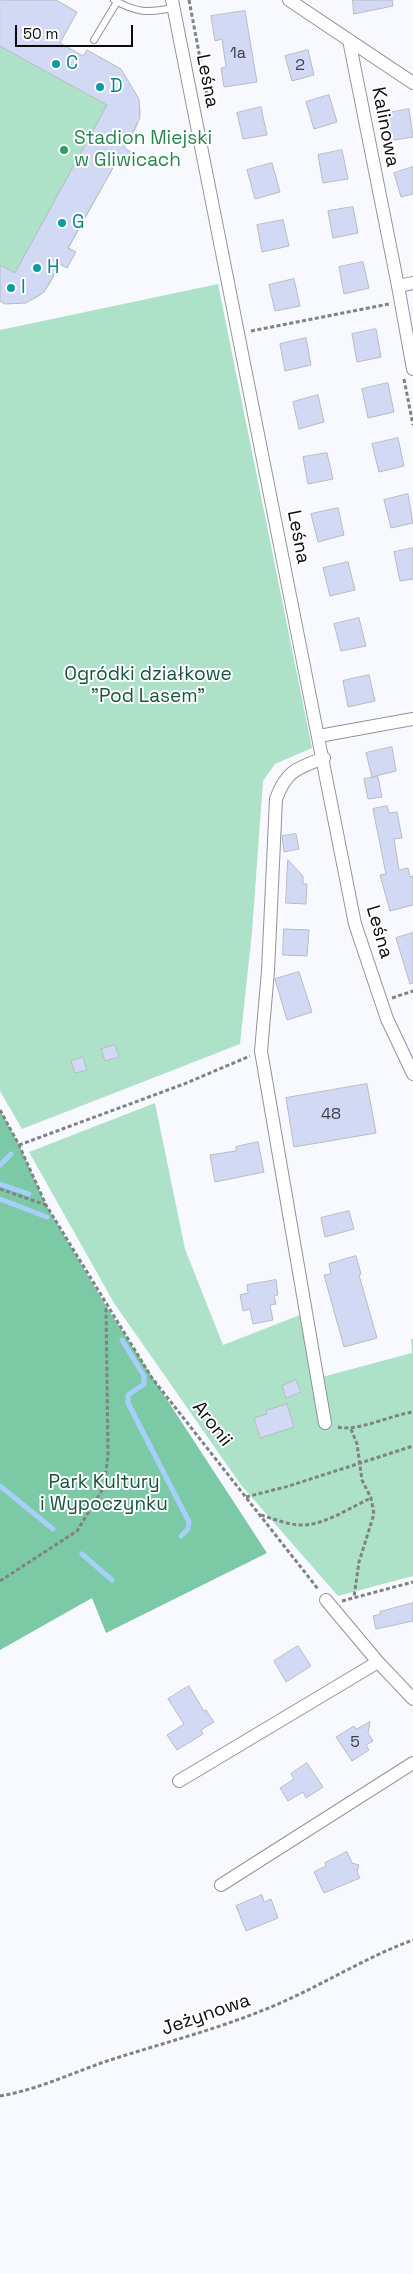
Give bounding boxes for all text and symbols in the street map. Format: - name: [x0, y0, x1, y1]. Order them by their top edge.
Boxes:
- scale bar: [18, 15, 135, 47]
- text: 50 m: [23, 24, 58, 43]
- house number: 1a: [230, 44, 246, 64]
- street label: Leśna: [191, 52, 223, 110]
- place label: C: [66, 53, 78, 75]
- house number: 2: [295, 56, 305, 76]
- marker: C: [50, 58, 62, 70]
- place label: D: [110, 76, 123, 98]
- marker: D: [94, 81, 106, 93]
- street label: Kalinowa: [366, 85, 404, 169]
- place label: Stadion Miejski w Gliwicach: [74, 128, 212, 172]
- marker: Stadion Miejski w Gliwicach: [58, 144, 70, 156]
- place label: G: [72, 212, 85, 234]
- marker: G: [56, 217, 68, 229]
- place label: H: [47, 257, 59, 279]
- marker: H: [31, 262, 43, 274]
- place label: I: [21, 277, 26, 299]
- marker: I: [5, 282, 17, 294]
- street label: Leśna: [282, 508, 314, 566]
- park label: Ogródki działkowe "Pod Lasem": [64, 664, 232, 708]
- street label: Leśna: [361, 903, 397, 961]
- house number: 48: [321, 1105, 341, 1125]
- street label: Aronii: [187, 1397, 237, 1451]
- park label: Park Kultury i Wypoczynku: [40, 1472, 168, 1516]
- house number: 5: [350, 1733, 360, 1753]
- street label: Jeżynowa: [159, 1989, 253, 2041]

